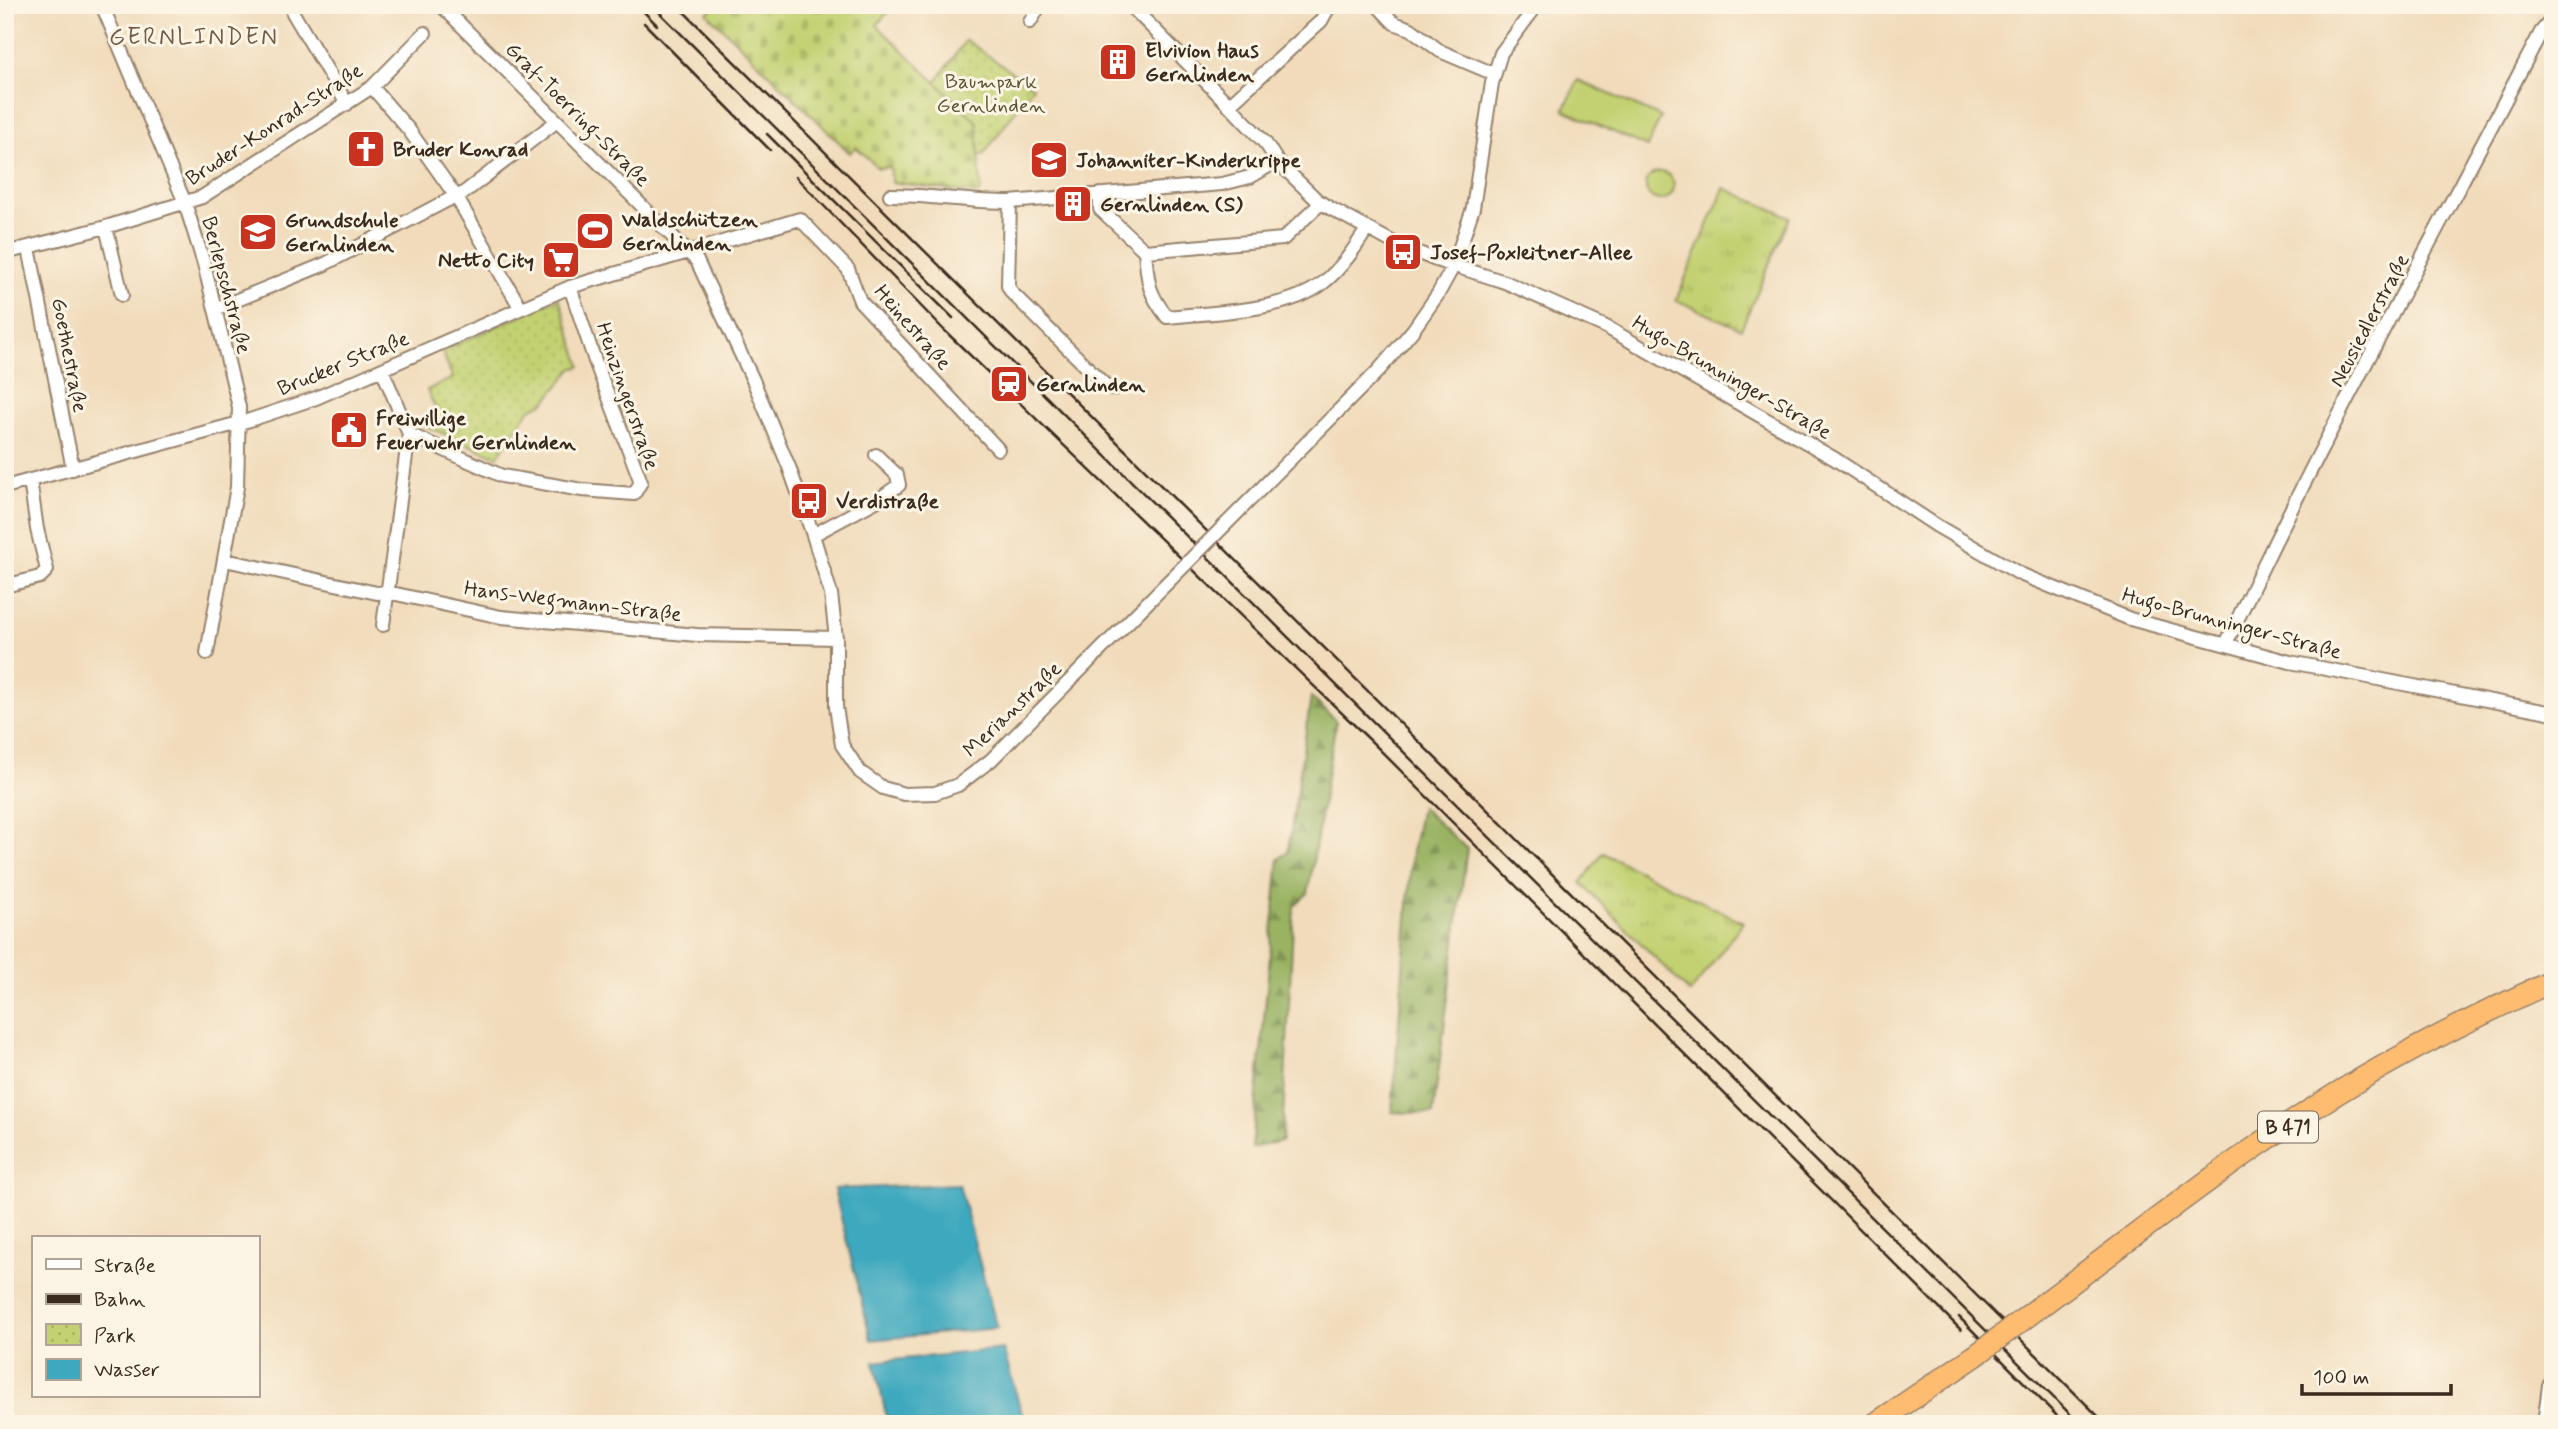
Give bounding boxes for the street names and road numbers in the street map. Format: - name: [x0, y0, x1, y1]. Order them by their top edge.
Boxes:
- street label: Graf-Toerring-Straße: [497, 36, 656, 195]
- street label: Bruder-Konrad-Straße: [180, 57, 369, 193]
- street label: Berlepschstraße: [194, 213, 258, 357]
- street label: Neusiedlerstraße: [2323, 249, 2417, 392]
- street label: Heinestraße: [867, 279, 957, 377]
- street label: Goethestraße: [44, 295, 94, 415]
- street label: Hugo-Brunninger-Straße: [1626, 309, 1836, 448]
- street label: Heinzingerstraße: [589, 319, 665, 474]
- street label: Brucker Straße: [273, 325, 413, 403]
- street label: Hans-Wegmann-Straße: [462, 575, 683, 631]
- street label: Hugo-Brunninger-Straße: [2118, 581, 2345, 669]
- street label: Merianstraße: [957, 655, 1068, 764]
- road number: B 471: [2258, 1112, 2318, 1142]

